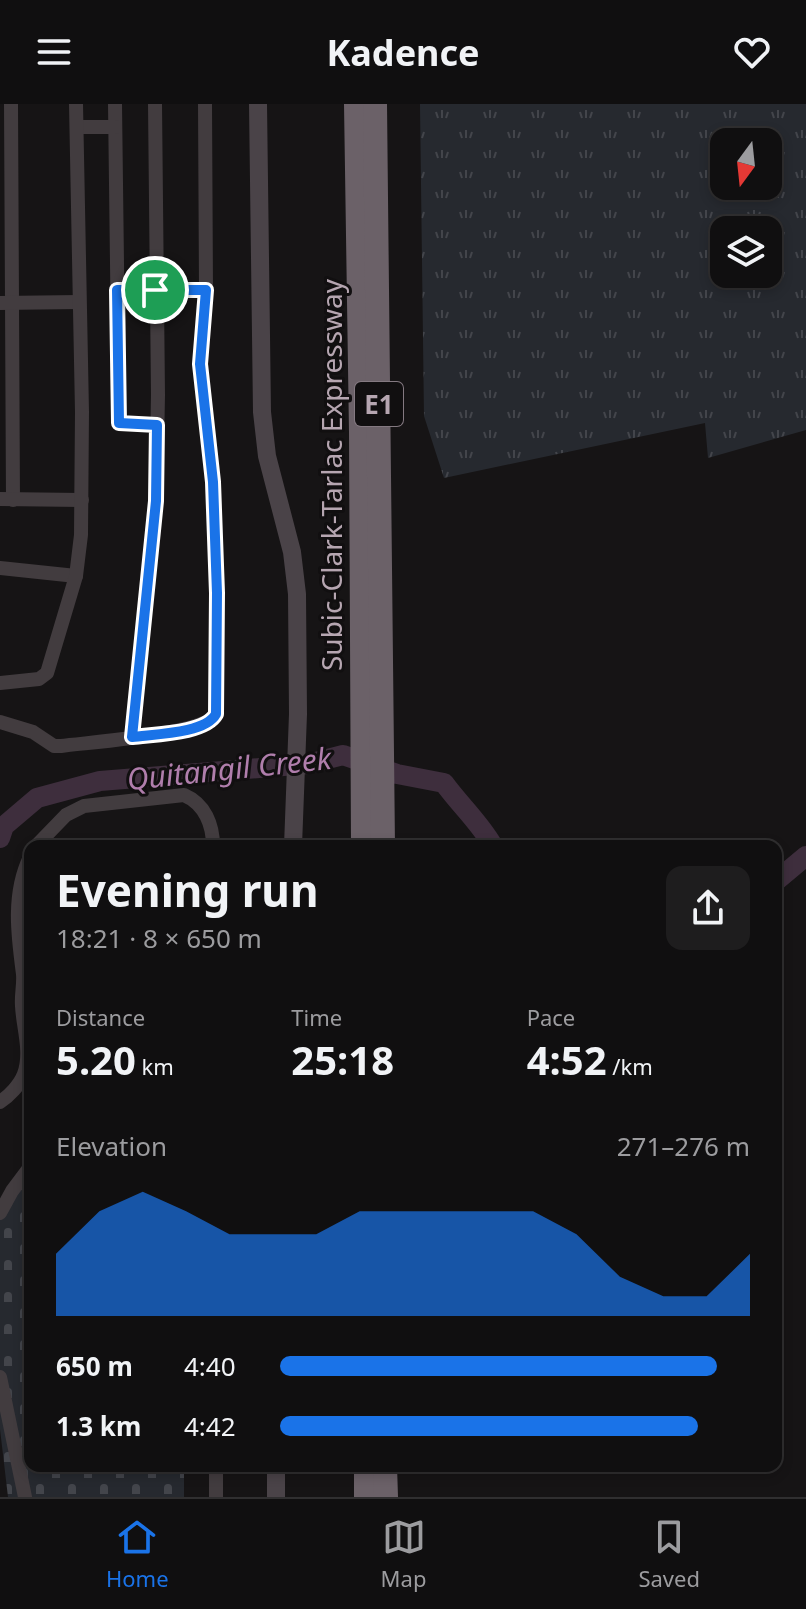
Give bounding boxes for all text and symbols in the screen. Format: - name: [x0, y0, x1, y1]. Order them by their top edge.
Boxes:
- text: Kadence: [326, 28, 480, 77]
- icon: menu: [32, 30, 76, 74]
- icon: heart: [730, 30, 774, 74]
- north arrow: [710, 128, 782, 200]
- map controls: [710, 128, 782, 288]
- button: layers: [710, 216, 782, 288]
- pin: [121, 256, 189, 324]
- icon: arrive: [133, 268, 177, 312]
- street label: Subic-Clark-Tarlac Expressway: [312, 278, 350, 671]
- road number: E1: [355, 382, 403, 426]
- water label: Quitangil Creek: [125, 737, 334, 799]
- text: Evening run: [56, 860, 319, 920]
- button: share: [666, 866, 750, 950]
- text: 18:21 · 8 × 650 m: [56, 920, 262, 956]
- text: Distance: [56, 1002, 145, 1032]
- text: Time: [291, 1002, 342, 1032]
- text: Pace: [527, 1002, 575, 1032]
- text: 5.20: [56, 1032, 136, 1087]
- text: 25:18: [291, 1032, 394, 1087]
- text: 4:52: [527, 1032, 607, 1087]
- text: km: [136, 1051, 174, 1081]
- text: /km: [607, 1051, 653, 1081]
- text: Elevation: [56, 1128, 167, 1164]
- text: 271–276 m: [617, 1128, 750, 1164]
- text: 650 m: [56, 1348, 133, 1384]
- text: 4:40: [184, 1348, 236, 1384]
- text: 1.3 km: [56, 1408, 141, 1444]
- text: 4:42: [184, 1408, 236, 1444]
- tab: Home: [106, 1515, 169, 1593]
- tab: Map: [381, 1515, 426, 1593]
- tab: Saved: [638, 1515, 700, 1593]

